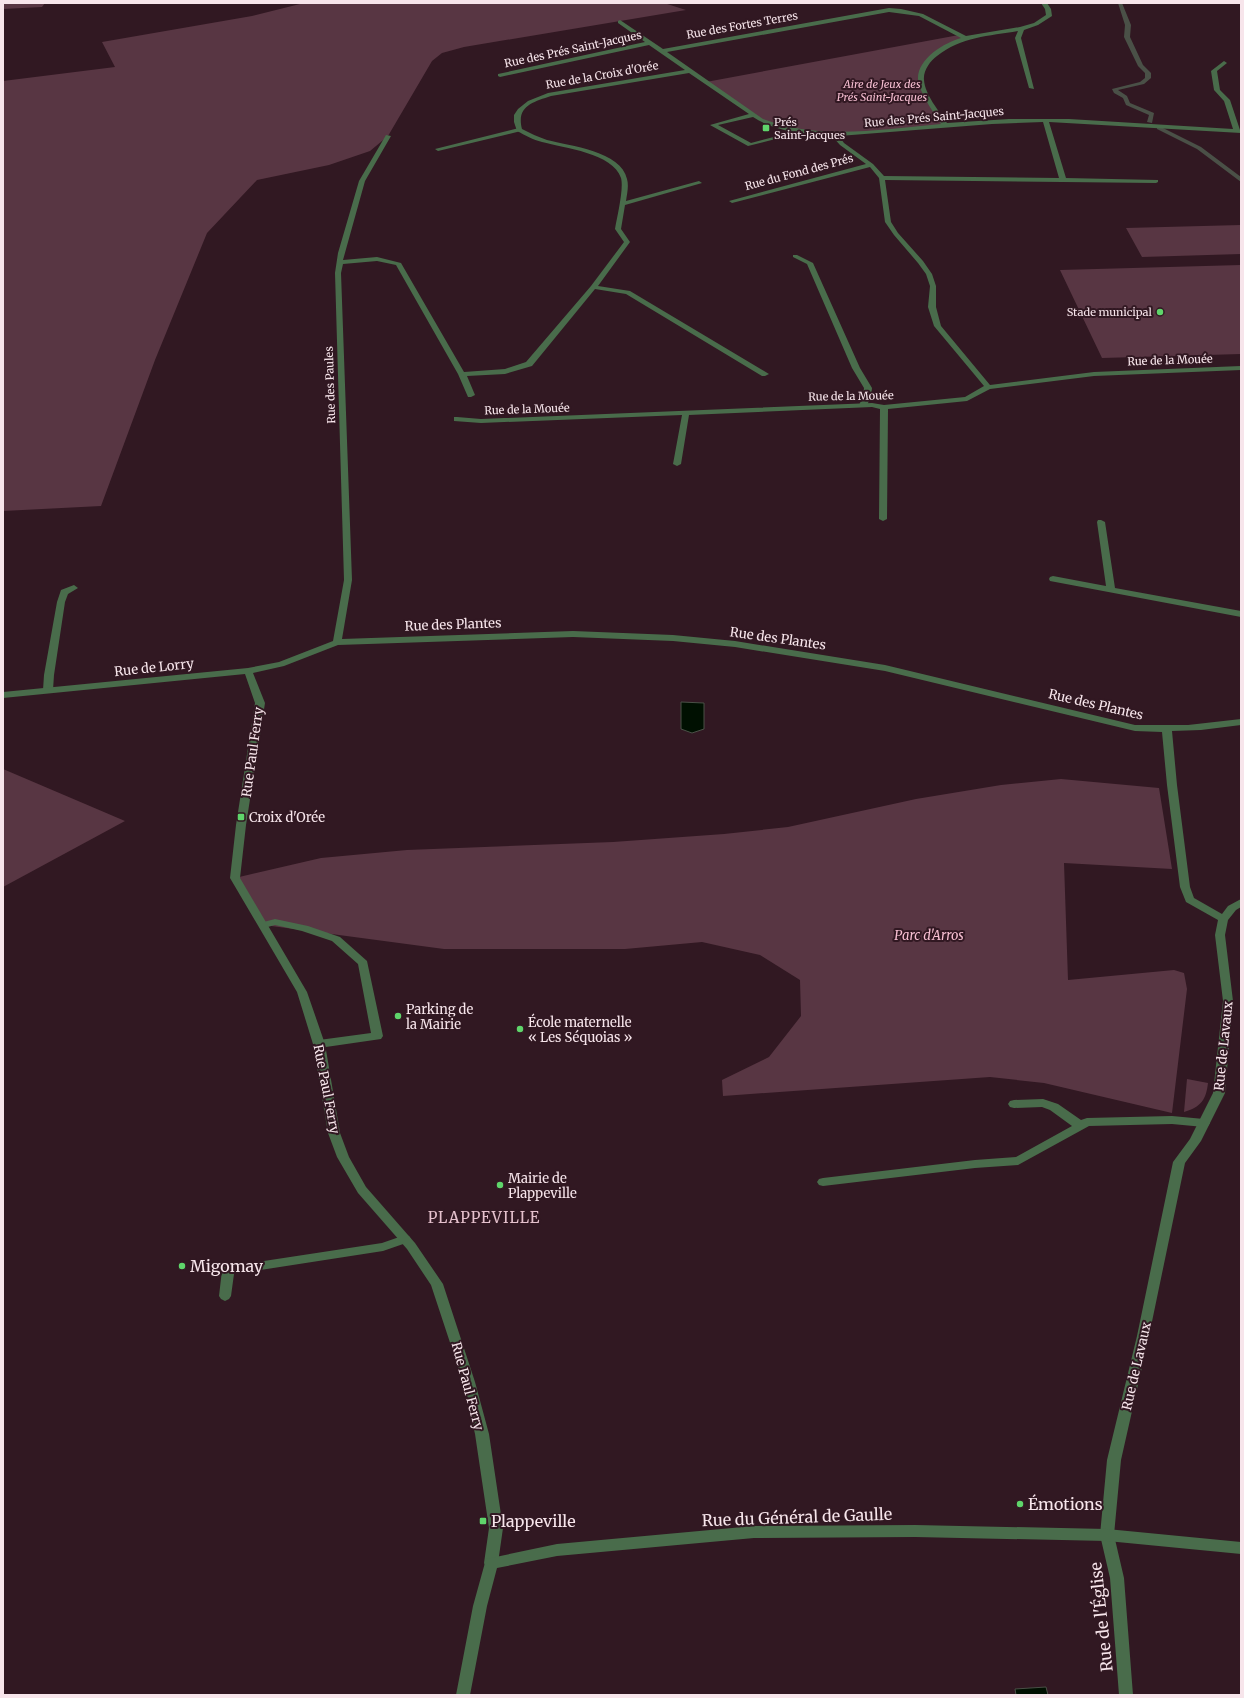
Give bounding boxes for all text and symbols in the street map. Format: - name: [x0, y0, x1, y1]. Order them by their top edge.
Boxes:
- street label: Rue des Fortes Terres: [685, 8, 799, 42]
- street label: Rue des Prés Saint-Jacques: [503, 28, 643, 70]
- street label: Rue de la Croix d'Orée: [545, 58, 660, 92]
- park label: Aire de Jeux des Prés Saint-Jacques: [837, 77, 928, 104]
- street label: Rue des Prés Saint-Jacques: [864, 104, 1004, 130]
- place label: Prés Saint-Jacques: [774, 115, 845, 142]
- marker: Prés Saint-Jacques: [761, 123, 771, 133]
- street label: Rue du Fond des Prés: [743, 151, 855, 193]
- place label: Stade municipal: [1067, 305, 1153, 319]
- marker: Stade municipal: [1155, 307, 1165, 317]
- street label: Rue des Paules: [322, 346, 338, 424]
- street label: Rue de la Mouée: [1127, 352, 1213, 368]
- street label: Rue de la Mouée: [808, 388, 894, 404]
- street label: Rue de la Mouée: [484, 401, 570, 417]
- street label: Rue des Plantes: [404, 614, 502, 635]
- street label: Rue des Plantes: [729, 623, 827, 654]
- street label: Rue de Lorry: [113, 655, 195, 680]
- street label: Rue des Plantes: [1047, 685, 1145, 724]
- street label: Rue Paul Ferry: [238, 706, 267, 798]
- place label: Croix d'Orée: [249, 809, 325, 826]
- marker: Croix d'Orée: [236, 812, 246, 822]
- park label: Parc d'Arros: [894, 927, 964, 944]
- street label: Rue de Lavaux: [1210, 1000, 1237, 1092]
- place label: Parking de la Mairie: [406, 1001, 474, 1033]
- marker: Parking de la Mairie: [393, 1011, 403, 1021]
- place label: École maternelle « Les Séquoias »: [528, 1013, 632, 1046]
- marker: École maternelle « Les Séquoias »: [515, 1024, 525, 1034]
- street label: Rue Paul Ferry: [310, 1043, 344, 1136]
- place label: Mairie de Plappeville: [508, 1170, 577, 1202]
- marker: Mairie de Plappeville: [495, 1180, 505, 1190]
- district label: PLAPPEVILLE: [428, 1208, 540, 1227]
- place label: Migomay: [190, 1256, 264, 1276]
- marker: Migomay: [177, 1261, 187, 1271]
- street label: Rue de Lavaux: [1118, 1320, 1155, 1412]
- street label: Rue Paul Ferry: [448, 1340, 488, 1433]
- place label: Émotions: [1028, 1494, 1103, 1514]
- marker: Émotions: [1015, 1499, 1025, 1509]
- street label: Rue du Général de Gaulle: [702, 1504, 892, 1530]
- place label: Plappeville: [491, 1511, 576, 1531]
- marker: Plappeville: [478, 1516, 488, 1526]
- street label: Rue de l'Église: [1085, 1561, 1117, 1673]

